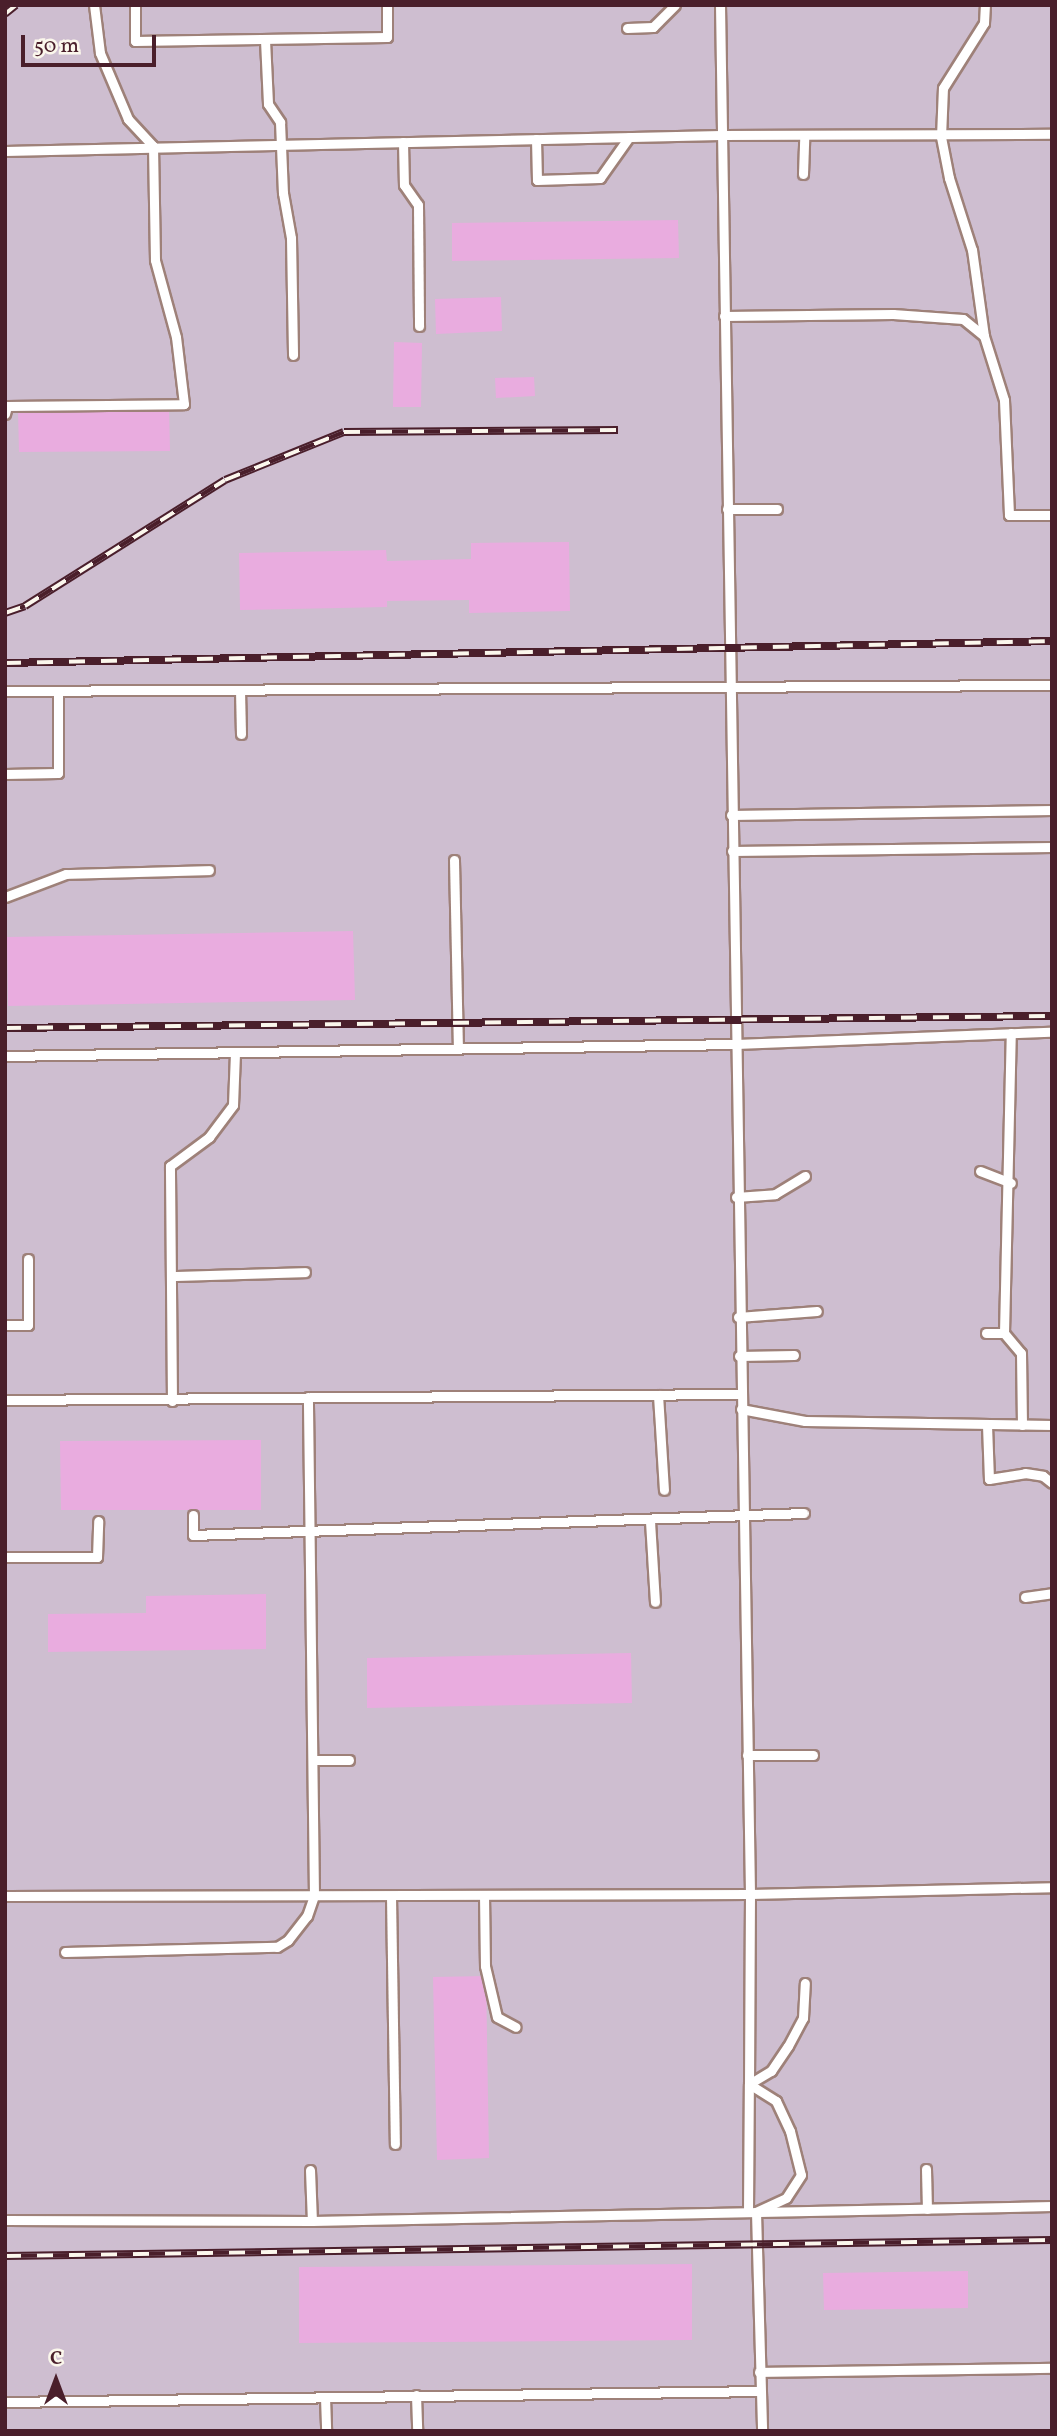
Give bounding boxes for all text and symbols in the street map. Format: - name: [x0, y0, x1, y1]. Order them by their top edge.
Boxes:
- scale bar: [24, 21, 159, 65]
- text: 50 m: [34, 32, 79, 61]
- north arrow: [21, 2345, 91, 2415]
- text: С: [50, 2346, 62, 2372]

